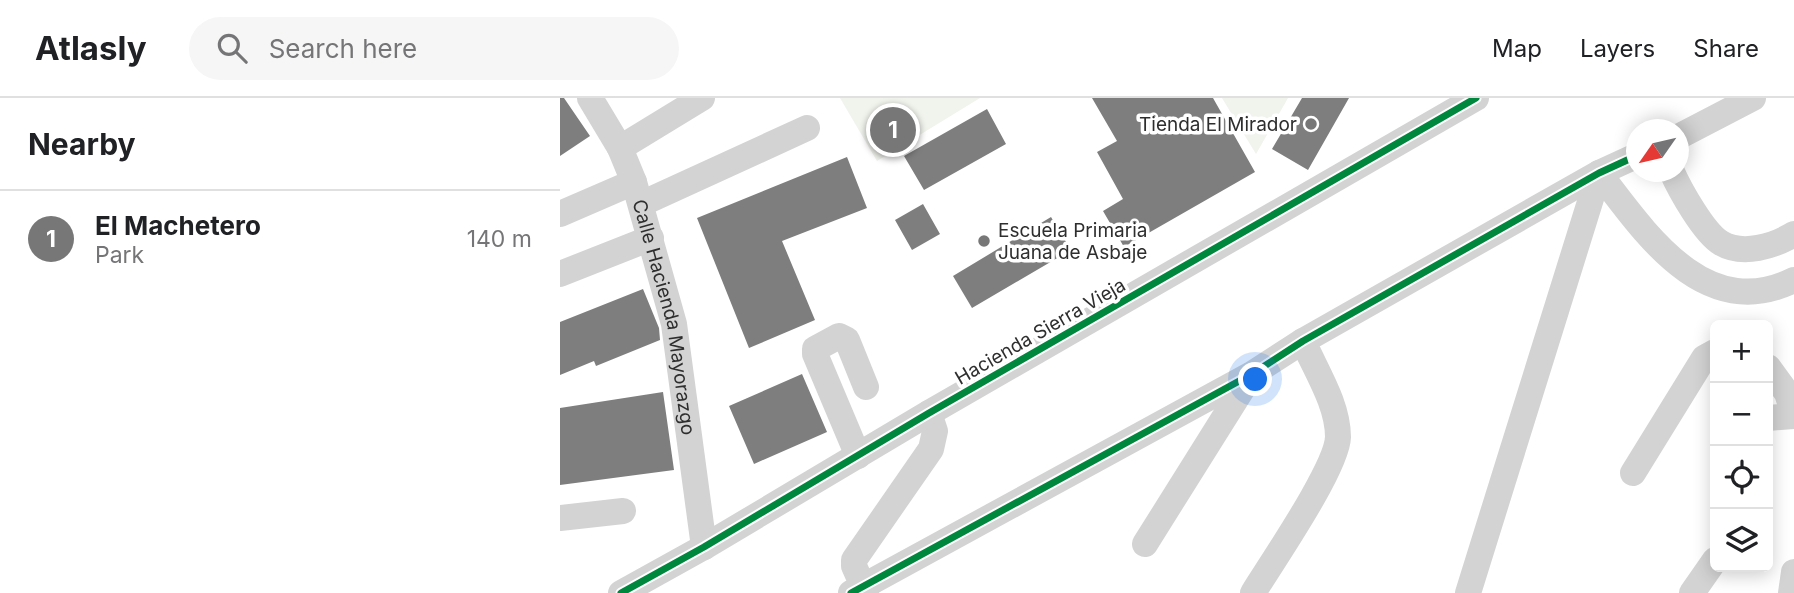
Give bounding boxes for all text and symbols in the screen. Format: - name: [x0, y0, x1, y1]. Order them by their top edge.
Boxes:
- search box: [189, 17, 679, 80]
- text: Atlasly: [35, 28, 147, 68]
- icon: search: [213, 29, 251, 67]
- text: Search here: [269, 33, 417, 64]
- text: Map: [1492, 34, 1542, 63]
- text: Layers: [1580, 34, 1655, 63]
- text: Share: [1693, 34, 1759, 63]
- pin: 1: [870, 104, 916, 156]
- place label: Tienda El Mirador: [1139, 113, 1297, 136]
- marker: Tienda El Mirador: [1303, 116, 1319, 132]
- north arrow: [1626, 119, 1689, 182]
- text: Nearby: [28, 126, 136, 162]
- street label: Calle Hacienda Mayorazgo: [627, 197, 700, 436]
- text: El Machetero: [95, 210, 261, 241]
- place label: Escuela Primaria Juana de Asbaje: [998, 219, 1147, 264]
- text: 1: [46, 225, 56, 253]
- text: 140 m: [467, 225, 532, 253]
- marker: Escuela Primaria Juana de Asbaje: [976, 233, 992, 249]
- text: Park: [95, 241, 144, 269]
- street label: Hacienda Sierra Vieja: [951, 273, 1129, 390]
- map controls: [1710, 320, 1773, 572]
- button: +: [1710, 320, 1773, 383]
- your location: [1238, 362, 1272, 396]
- button: −: [1710, 383, 1773, 446]
- button: locate: [1710, 446, 1773, 509]
- button: layers: [1710, 509, 1773, 572]

